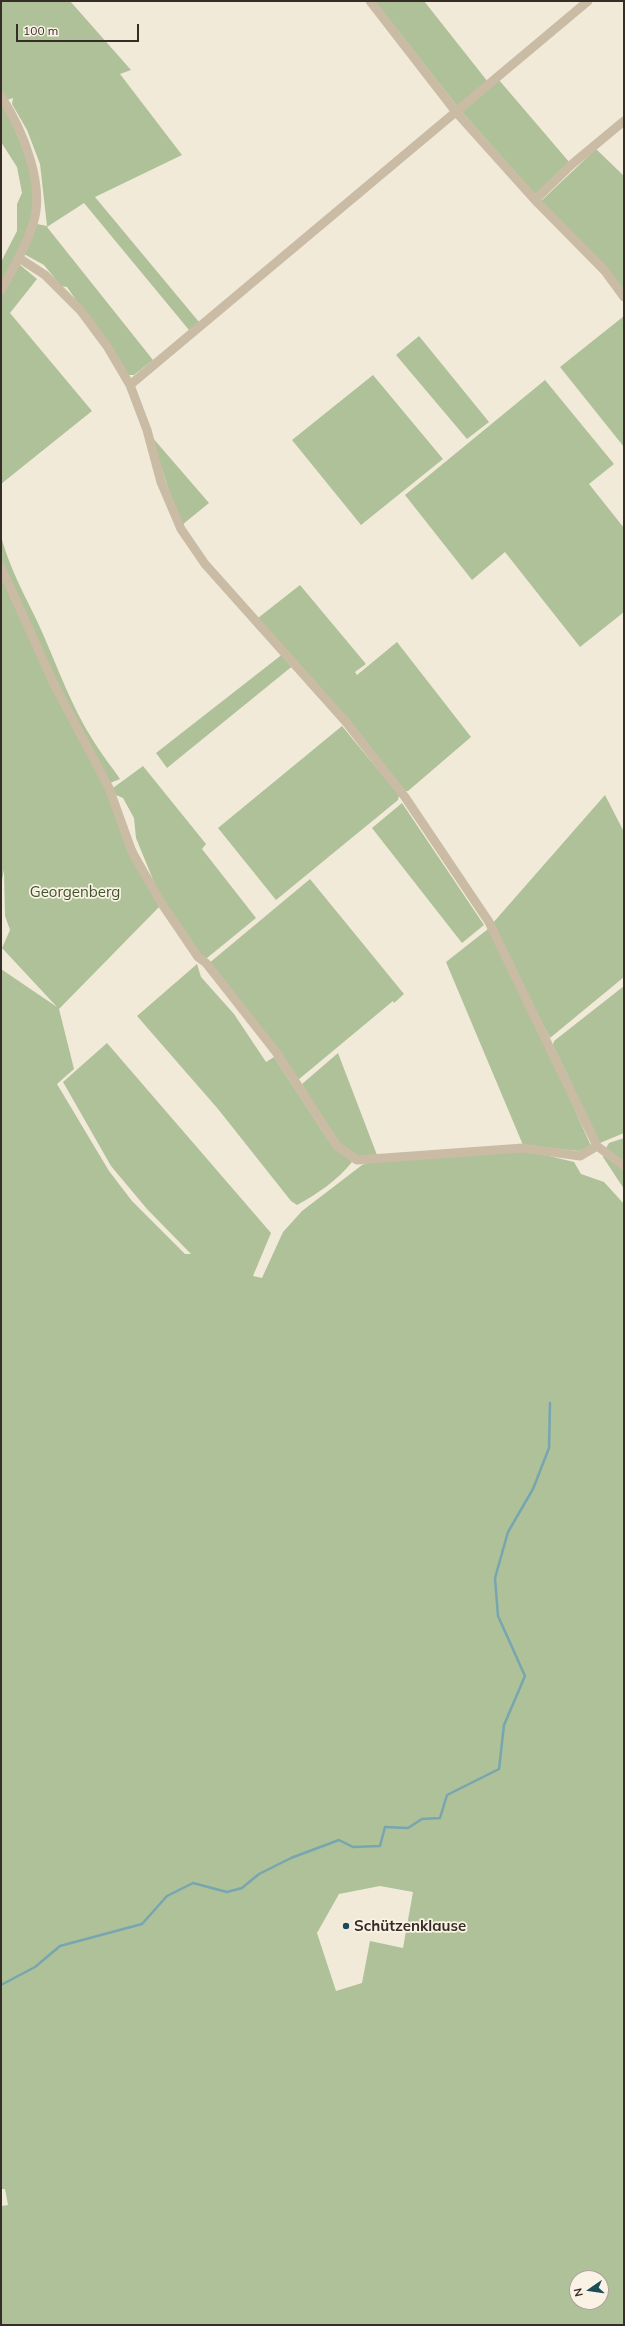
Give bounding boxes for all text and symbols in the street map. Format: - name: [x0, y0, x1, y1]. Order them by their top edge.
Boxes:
- scale bar: [18, 16, 141, 42]
- text: 100 m: [23, 23, 58, 38]
- park label: Georgenberg: [30, 883, 120, 901]
- place label: Schützenklause: [354, 1917, 466, 1935]
- marker: Schützenklause: [341, 1921, 351, 1931]
- north arrow: [569, 2270, 609, 2310]
- text: N: [571, 2287, 586, 2298]

